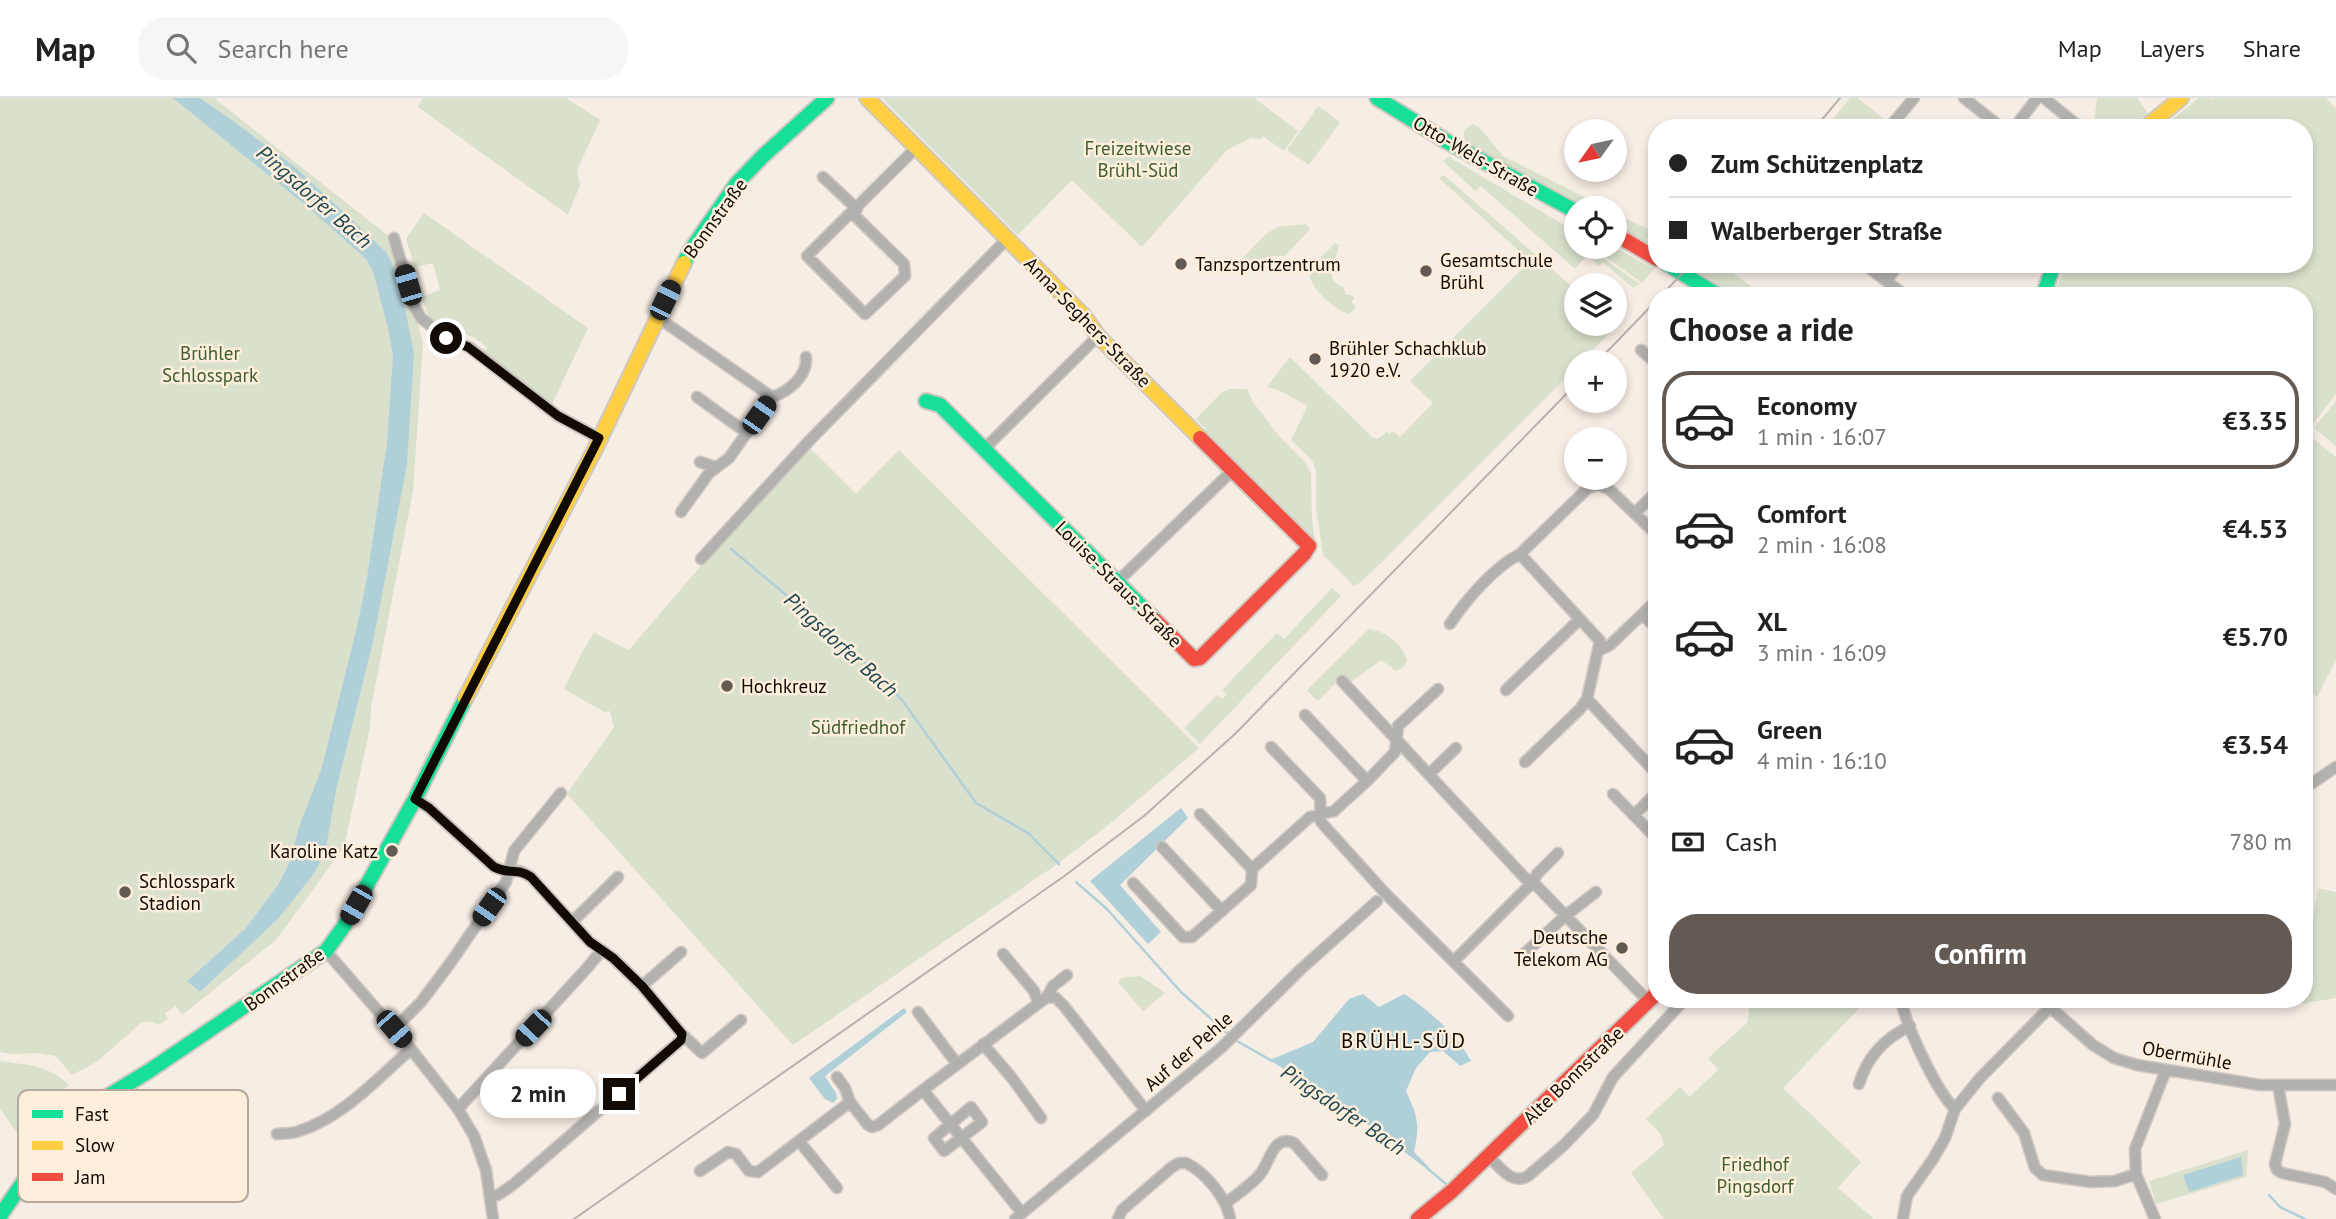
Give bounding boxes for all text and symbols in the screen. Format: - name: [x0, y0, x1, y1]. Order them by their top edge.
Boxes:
- search box: [138, 17, 628, 80]
- text: Map: [35, 27, 96, 70]
- icon: search: [162, 29, 200, 67]
- text: Search here: [218, 32, 349, 65]
- text: Map: [2058, 33, 2102, 64]
- text: Layers: [2140, 33, 2205, 64]
- text: Share: [2243, 33, 2301, 64]
- street label: Otto-Wels-Straße: [1409, 110, 1543, 202]
- north arrow: [1564, 119, 1628, 182]
- map controls: [1564, 119, 1627, 490]
- park label: Freizeitwiese Brühl-Süd: [1085, 136, 1191, 182]
- water label: Pingsdorfer Bach: [251, 139, 378, 254]
- text: Zum Schützenplatz: [1711, 147, 1923, 180]
- street label: Bonnstraße: [678, 173, 752, 263]
- button: locate: [1564, 196, 1627, 259]
- text: Walberberger Straße: [1711, 214, 1943, 247]
- place label: Gesamtschule Brühl: [1440, 248, 1553, 294]
- street label: Anna-Seghers-Straße: [1019, 252, 1157, 392]
- place label: Tanzsportzentrum: [1195, 252, 1341, 276]
- marker: Tanzsportzentrum: [1173, 256, 1189, 272]
- car: [393, 262, 424, 308]
- marker: Gesamtschule Brühl: [1418, 263, 1434, 279]
- button: layers: [1564, 273, 1627, 336]
- car: [647, 277, 684, 323]
- text: Choose a ride: [1669, 308, 1854, 350]
- route start: [430, 322, 462, 354]
- place label: Brühler Schachklub 1920 e.V.: [1329, 336, 1487, 382]
- park label: Brühler Schlosspark: [162, 341, 258, 387]
- button: +: [1564, 350, 1627, 413]
- marker: Brühler Schachklub 1920 e.V.: [1307, 351, 1323, 367]
- icon: car: [1673, 389, 1736, 452]
- text: Economy: [1757, 389, 1857, 422]
- car: [739, 392, 780, 438]
- text: €3.35: [2223, 404, 2288, 437]
- text: 1 min · 16:07: [1757, 422, 1887, 451]
- button: −: [1564, 427, 1627, 490]
- icon: car: [1673, 497, 1736, 560]
- text: Comfort: [1757, 497, 1847, 530]
- text: €4.53: [2223, 512, 2288, 545]
- street label: Louise-Straus-Straße: [1051, 516, 1187, 652]
- text: 2 min · 16:08: [1757, 530, 1887, 559]
- water label: Pingsdorfer Bach: [779, 586, 904, 703]
- icon: car: [1673, 605, 1736, 668]
- text: XL: [1757, 605, 1787, 638]
- text: €5.70: [2223, 620, 2288, 653]
- text: 3 min · 16:09: [1757, 638, 1887, 667]
- place label: Hochkreuz: [741, 674, 827, 698]
- marker: Hochkreuz: [719, 678, 735, 694]
- icon: car: [1673, 713, 1736, 776]
- text: Green: [1757, 713, 1822, 746]
- park label: Südfriedhof: [811, 715, 906, 739]
- text: €3.54: [2223, 728, 2288, 761]
- text: 4 min · 16:10: [1757, 746, 1887, 775]
- icon: cash: [1669, 823, 1707, 861]
- text: Cash: [1725, 825, 1777, 858]
- text: 780 m: [2230, 827, 2292, 856]
- place label: Karoline Katz: [270, 839, 378, 863]
- marker: Karoline Katz: [384, 843, 400, 859]
- place label: Schlosspark Stadion: [139, 869, 235, 915]
- car: [337, 882, 376, 928]
- marker: Schlosspark Stadion: [117, 884, 133, 900]
- car: [469, 884, 510, 930]
- button: Confirm: [1669, 914, 2292, 994]
- place label: Deutsche Telekom AG: [1514, 925, 1608, 971]
- marker: Deutsche Telekom AG: [1614, 940, 1630, 956]
- street label: Bonnstraße: [239, 942, 329, 1016]
- car: [511, 1005, 556, 1051]
- car: [373, 1006, 416, 1052]
- street label: Auf der Pehle: [1139, 1006, 1237, 1096]
- street label: Alte Bonnstraße: [1518, 1021, 1628, 1129]
- district label: BRÜHL-SÜD: [1341, 1027, 1467, 1054]
- street label: Obermühle: [2140, 1035, 2234, 1075]
- water label: Pingsdorfer Bach: [1276, 1058, 1411, 1161]
- callout: 2 min: [479, 1070, 594, 1118]
- route end: [603, 1078, 635, 1110]
- text: 2 min: [510, 1079, 566, 1108]
- legend: [18, 1090, 248, 1202]
- text: Fast: [75, 1102, 109, 1126]
- text: Slow: [75, 1133, 115, 1157]
- park label: Friedhof Pingsdorf: [1716, 1152, 1795, 1198]
- text: Jam: [74, 1165, 105, 1189]

